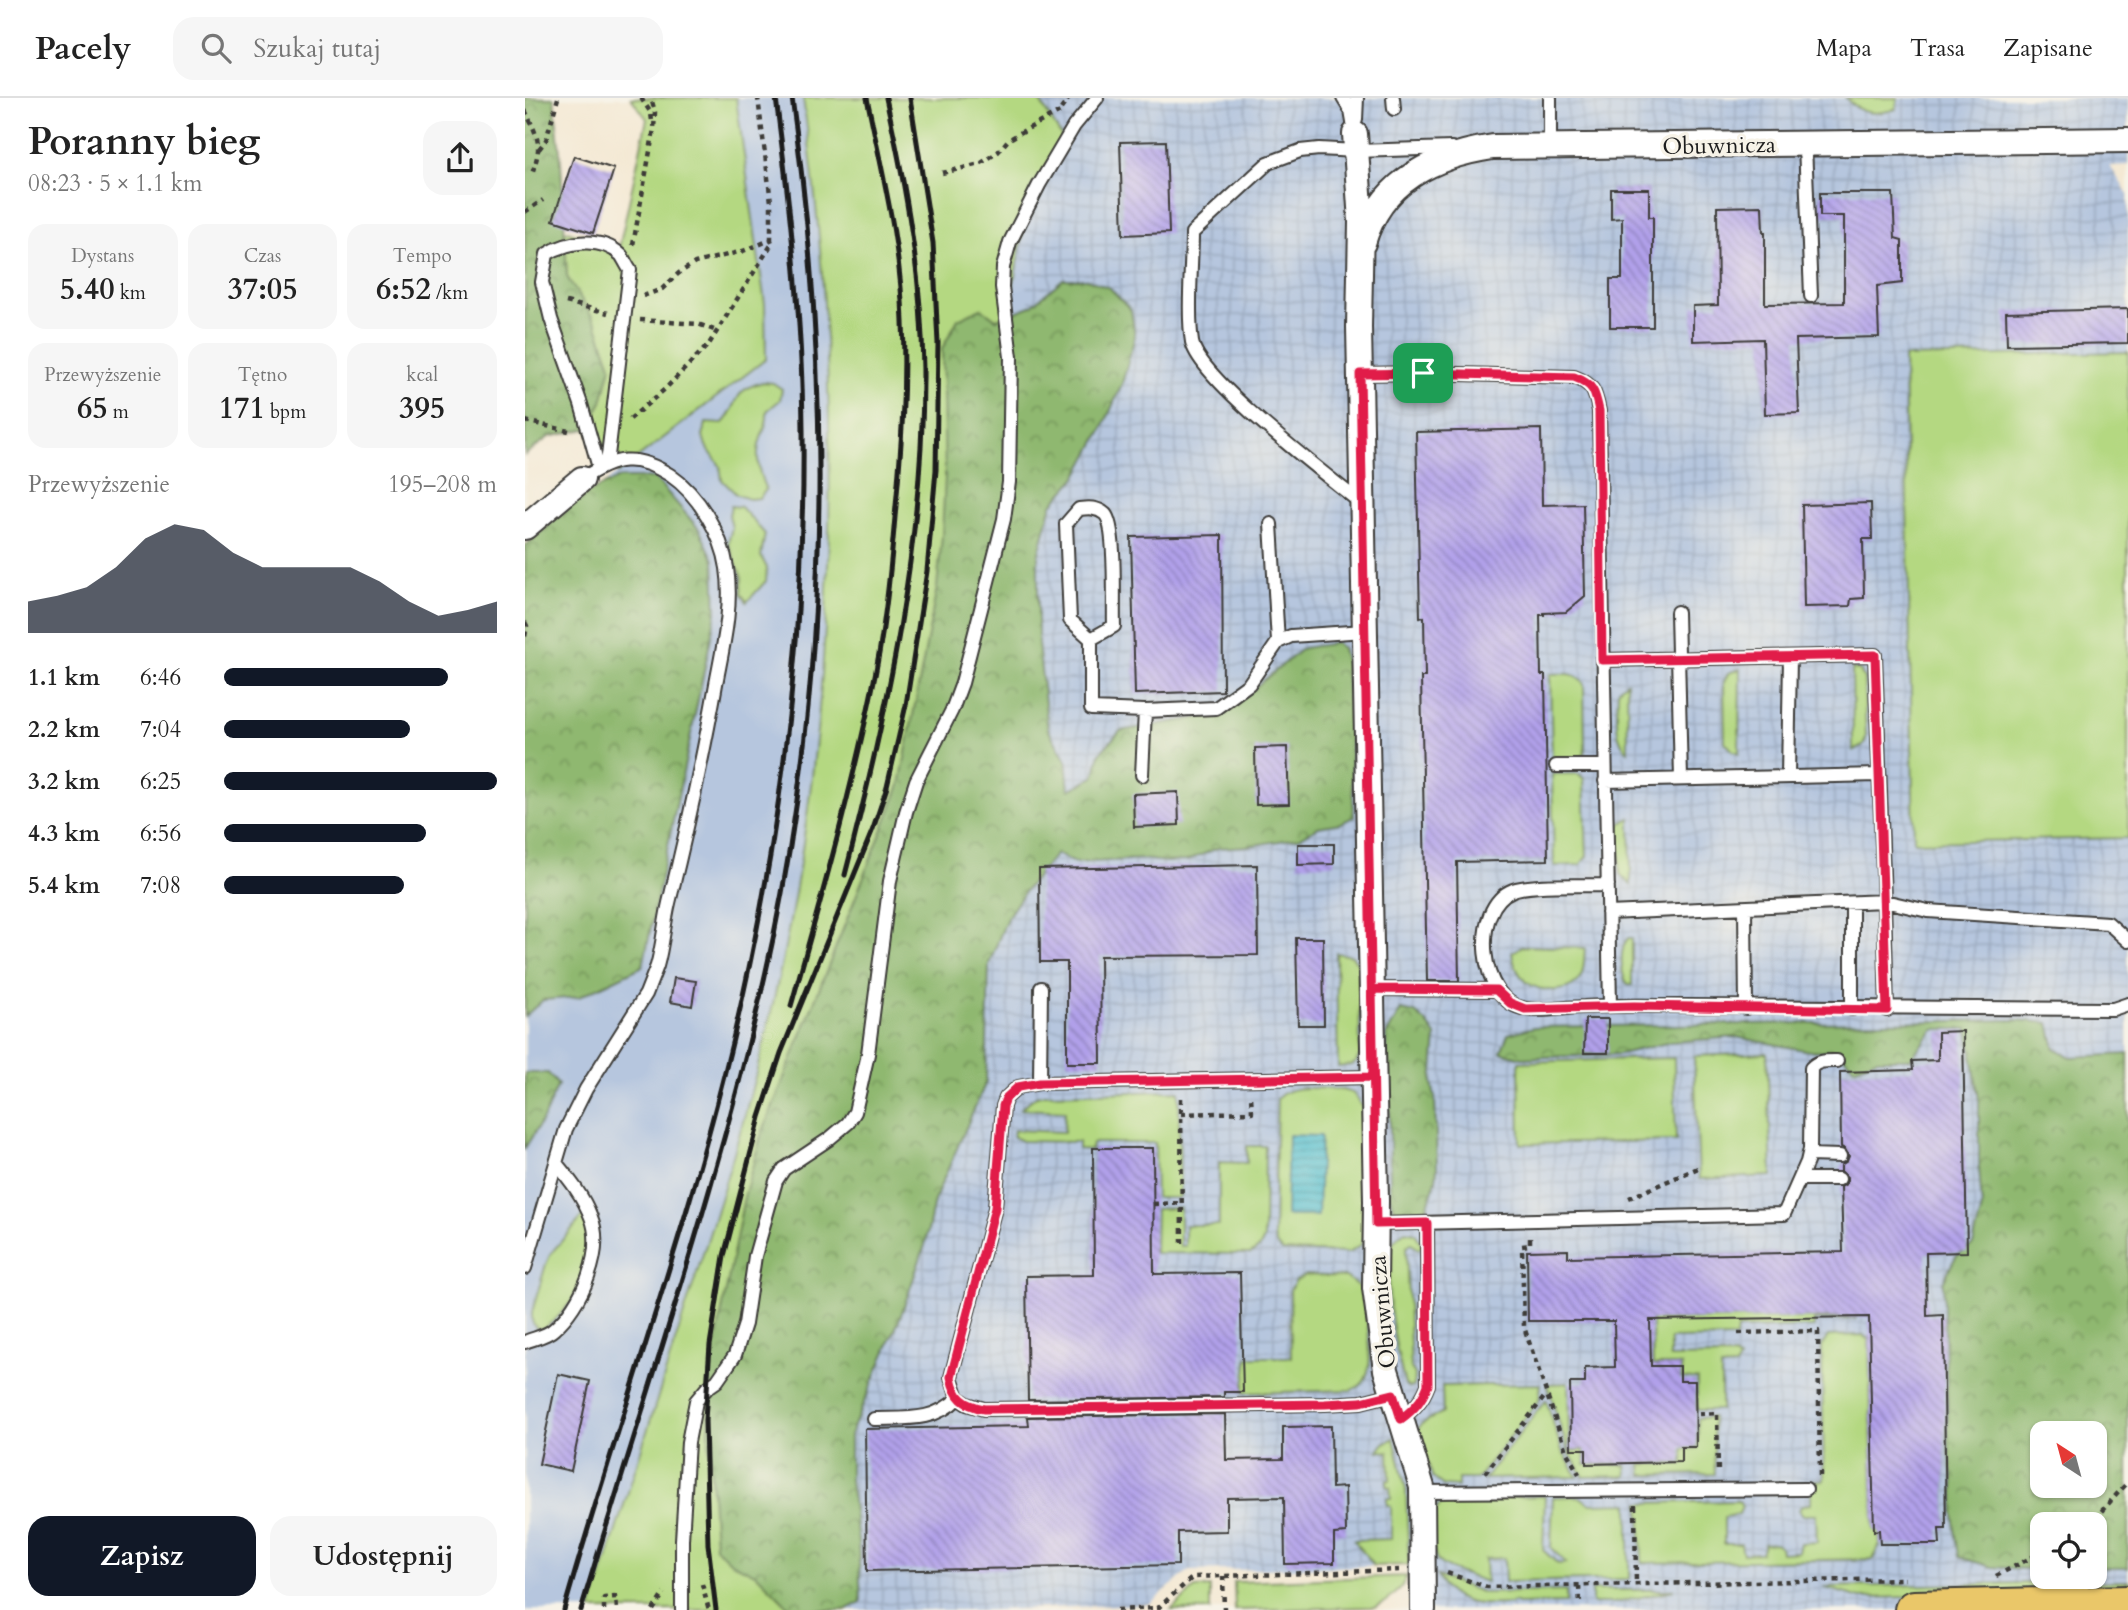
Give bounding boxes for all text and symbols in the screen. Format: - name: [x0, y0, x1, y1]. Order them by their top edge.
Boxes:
- search box: [173, 17, 663, 80]
- text: Pacely: [35, 26, 131, 71]
- icon: search: [197, 29, 235, 67]
- text: Szukaj tutaj: [253, 31, 381, 66]
- text: Mapa: [1816, 32, 1872, 65]
- text: Trasa: [1910, 32, 1965, 65]
- text: Zapisane: [2003, 32, 2093, 65]
- text: Poranny bieg: [28, 116, 260, 168]
- button: share: [423, 121, 497, 195]
- street label: Obuwnicza: [1662, 129, 1776, 162]
- text: 08:23 · 5 × 1.1 km: [28, 168, 202, 199]
- text: Dystans: [71, 243, 134, 269]
- text: Czas: [244, 243, 281, 269]
- text: Tempo: [393, 243, 452, 269]
- text: 5.40: [60, 269, 115, 310]
- text: 37:05: [227, 269, 298, 310]
- text: 6:52: [376, 269, 431, 310]
- text: km: [115, 280, 146, 306]
- text: /km: [431, 280, 468, 306]
- pin: [1393, 343, 1453, 403]
- icon: arrive: [1404, 354, 1442, 392]
- text: Przewyższenie: [44, 362, 161, 388]
- text: Tętno: [238, 362, 287, 388]
- text: kcal: [406, 362, 438, 388]
- text: 65: [77, 388, 108, 429]
- text: 171: [219, 388, 265, 429]
- text: 395: [399, 388, 445, 429]
- text: m: [108, 399, 129, 425]
- text: bpm: [265, 399, 306, 425]
- text: Przewyższenie: [28, 469, 170, 500]
- text: 195–208 m: [388, 469, 497, 500]
- text: 1.1 km: [28, 662, 100, 693]
- text: 6:46: [140, 662, 181, 693]
- text: 2.2 km: [28, 714, 100, 745]
- text: 7:04: [140, 714, 181, 745]
- text: 3.2 km: [28, 766, 100, 797]
- text: 6:25: [140, 766, 181, 797]
- text: 4.3 km: [28, 818, 100, 849]
- text: 6:56: [140, 818, 181, 849]
- text: 5.4 km: [28, 870, 100, 901]
- text: 7:08: [140, 870, 181, 901]
- street label: Obuwnicza: [1362, 1254, 1403, 1370]
- north arrow: [2030, 1421, 2107, 1498]
- map controls: [2030, 1421, 2107, 1589]
- button: locate: [2030, 1512, 2107, 1589]
- button: Zapisz: [28, 1516, 256, 1596]
- button: Udostępnij: [270, 1516, 497, 1596]

